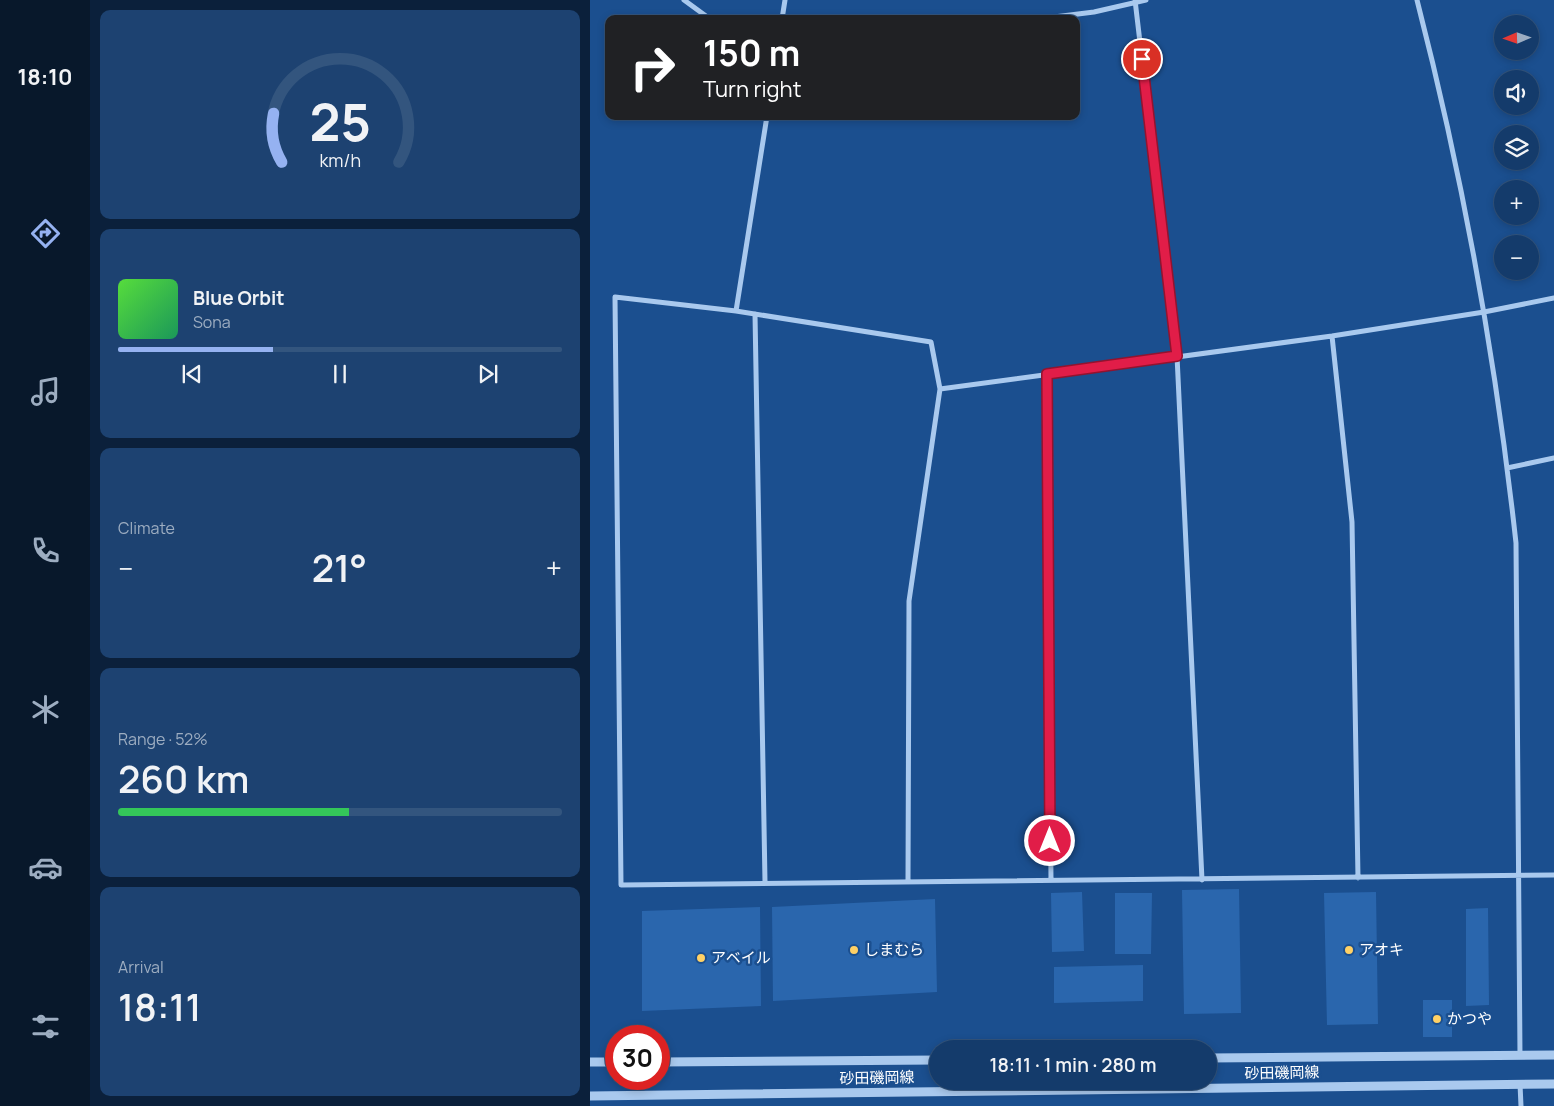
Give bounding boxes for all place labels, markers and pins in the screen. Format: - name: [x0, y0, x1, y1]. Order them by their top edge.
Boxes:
- pin: [1121, 38, 1163, 80]
- place label: しまむら: [864, 939, 924, 960]
- place label: アオキ: [1359, 939, 1404, 960]
- marker: しまむら: [848, 944, 860, 956]
- marker: アオキ: [1343, 944, 1355, 956]
- place label: アベイル: [711, 947, 771, 968]
- marker: アベイル: [695, 952, 707, 964]
- place label: かつや: [1447, 1008, 1492, 1029]
- marker: かつや: [1431, 1013, 1443, 1025]

